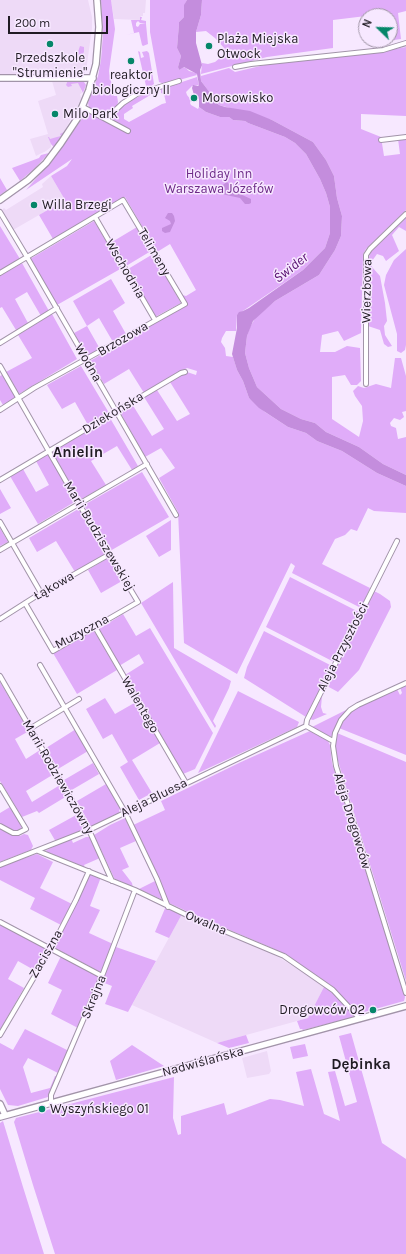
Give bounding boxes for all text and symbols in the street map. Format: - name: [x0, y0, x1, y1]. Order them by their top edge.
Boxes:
- scale bar: [10, 8, 110, 34]
- north arrow: [358, 8, 398, 48]
- text: 200 m: [15, 16, 50, 30]
- text: N: [360, 17, 375, 30]
- place label: Plaża Miejska Otwock: [217, 31, 298, 62]
- marker: Przedszkole "Strumienie": [45, 39, 55, 49]
- marker: Plaża Miejska Otwock: [204, 41, 214, 51]
- place label: Przedszkole "Strumienie": [13, 50, 87, 81]
- marker: reaktor biologiczny II: [126, 56, 136, 66]
- place label: reaktor biologiczny II: [92, 67, 170, 98]
- place label: Morsowisko: [202, 90, 273, 106]
- marker: Morsowisko: [189, 93, 199, 103]
- place label: Milo Park: [63, 106, 118, 122]
- marker: Milo Park: [50, 109, 60, 119]
- park label: Holiday Inn Warszawa Józefów: [164, 166, 274, 197]
- place label: Willa Brzegi: [42, 197, 112, 213]
- marker: Willa Brzegi: [29, 200, 39, 210]
- street label: Telimeny: [134, 225, 174, 279]
- street label: Wschodnia: [102, 236, 148, 302]
- water label: Świder: [270, 249, 312, 287]
- street label: Wierzbowa: [359, 259, 375, 323]
- street label: Brzozowa: [95, 318, 151, 360]
- street label: Wodna: [71, 341, 105, 385]
- street label: Dziekońska: [79, 389, 147, 437]
- district label: Anielin: [53, 444, 103, 462]
- street label: Marii Budziszewskiej: [60, 478, 138, 594]
- street label: Łąkowa: [31, 568, 77, 604]
- street label: Aleja Przyszłości: [314, 600, 372, 694]
- street label: Muzyczna: [52, 611, 112, 653]
- street label: Walentego: [118, 674, 162, 736]
- street label: Marii Rodziewiczówny: [19, 717, 97, 837]
- street label: Aleja Drogowców: [330, 771, 374, 871]
- street label: Aleja Bluesa: [118, 775, 190, 821]
- street label: Owalna: [183, 907, 229, 939]
- street label: Zaciszna: [26, 927, 66, 981]
- street label: Skrajna: [78, 973, 110, 1021]
- place label: Drogowców 02: [279, 1002, 365, 1018]
- marker: Drogowców 02: [368, 1005, 378, 1015]
- street label: Nadwiślańska: [160, 1044, 246, 1080]
- district label: Dębinka: [331, 1056, 391, 1074]
- place label: Wyszyńskiego 01: [50, 1101, 149, 1117]
- marker: Wyszyńskiego 01: [37, 1104, 47, 1114]

